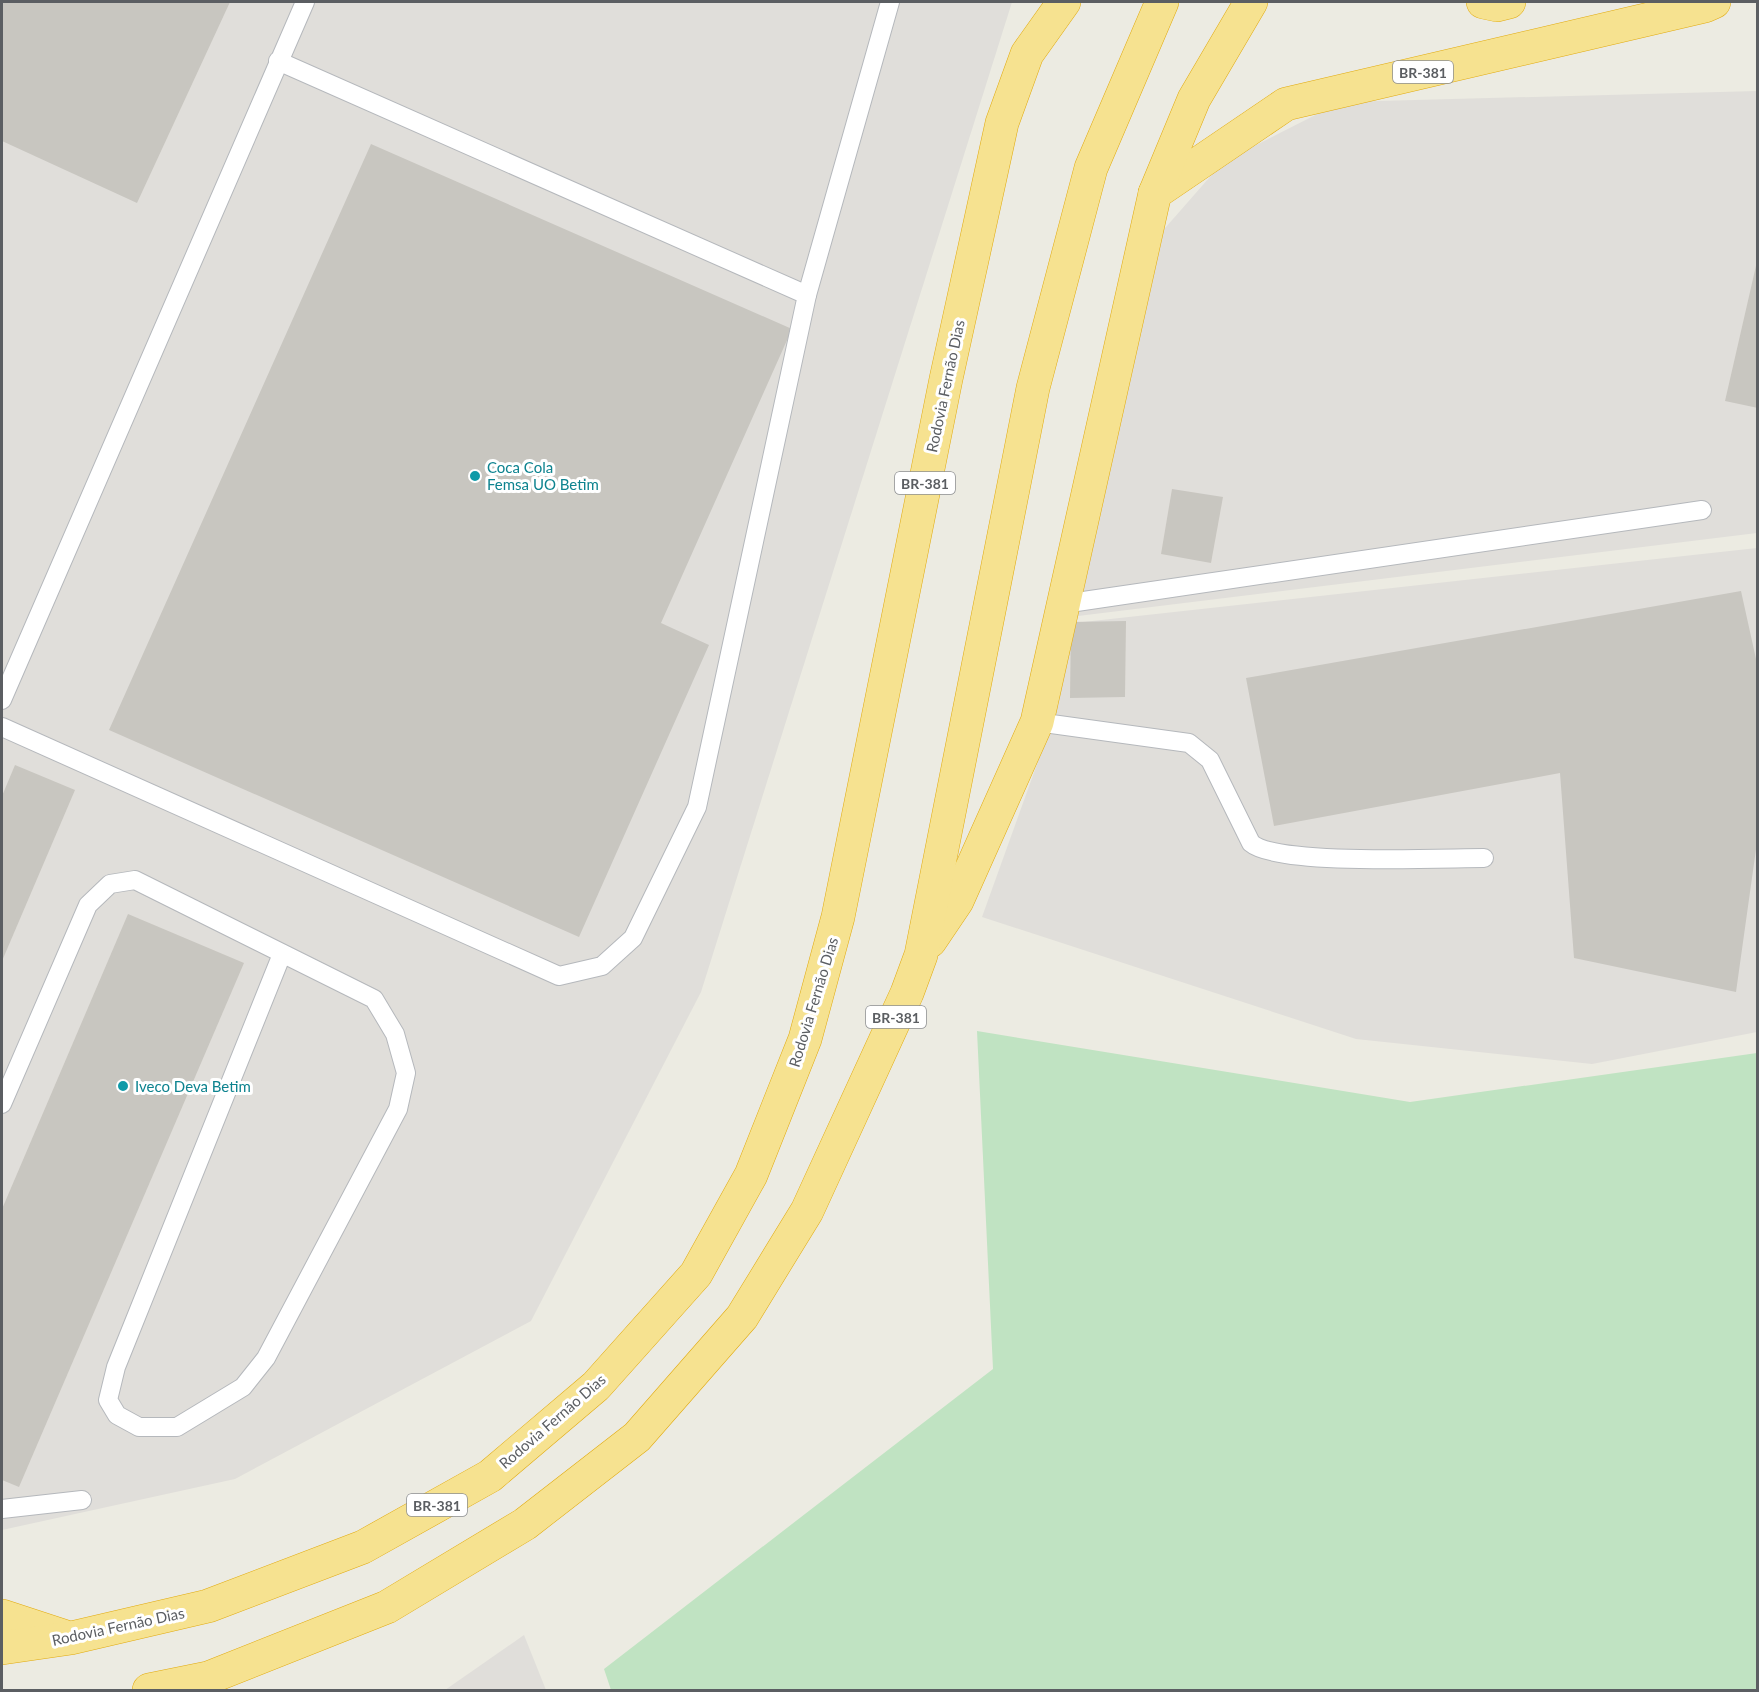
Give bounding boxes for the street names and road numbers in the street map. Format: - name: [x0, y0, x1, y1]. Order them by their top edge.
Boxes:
- road number: BR-381: [1393, 61, 1453, 83]
- street label: Rodovia Fernão Dias: [922, 318, 968, 454]
- road number: BR-381: [895, 472, 955, 494]
- street label: Rodovia Fernão Dias: [785, 935, 841, 1069]
- road number: BR-381: [866, 1006, 926, 1028]
- street label: Rodovia Fernão Dias: [495, 1370, 609, 1472]
- road number: BR-381: [407, 1494, 467, 1516]
- street label: Rodovia Fernão Dias: [50, 1603, 186, 1649]

